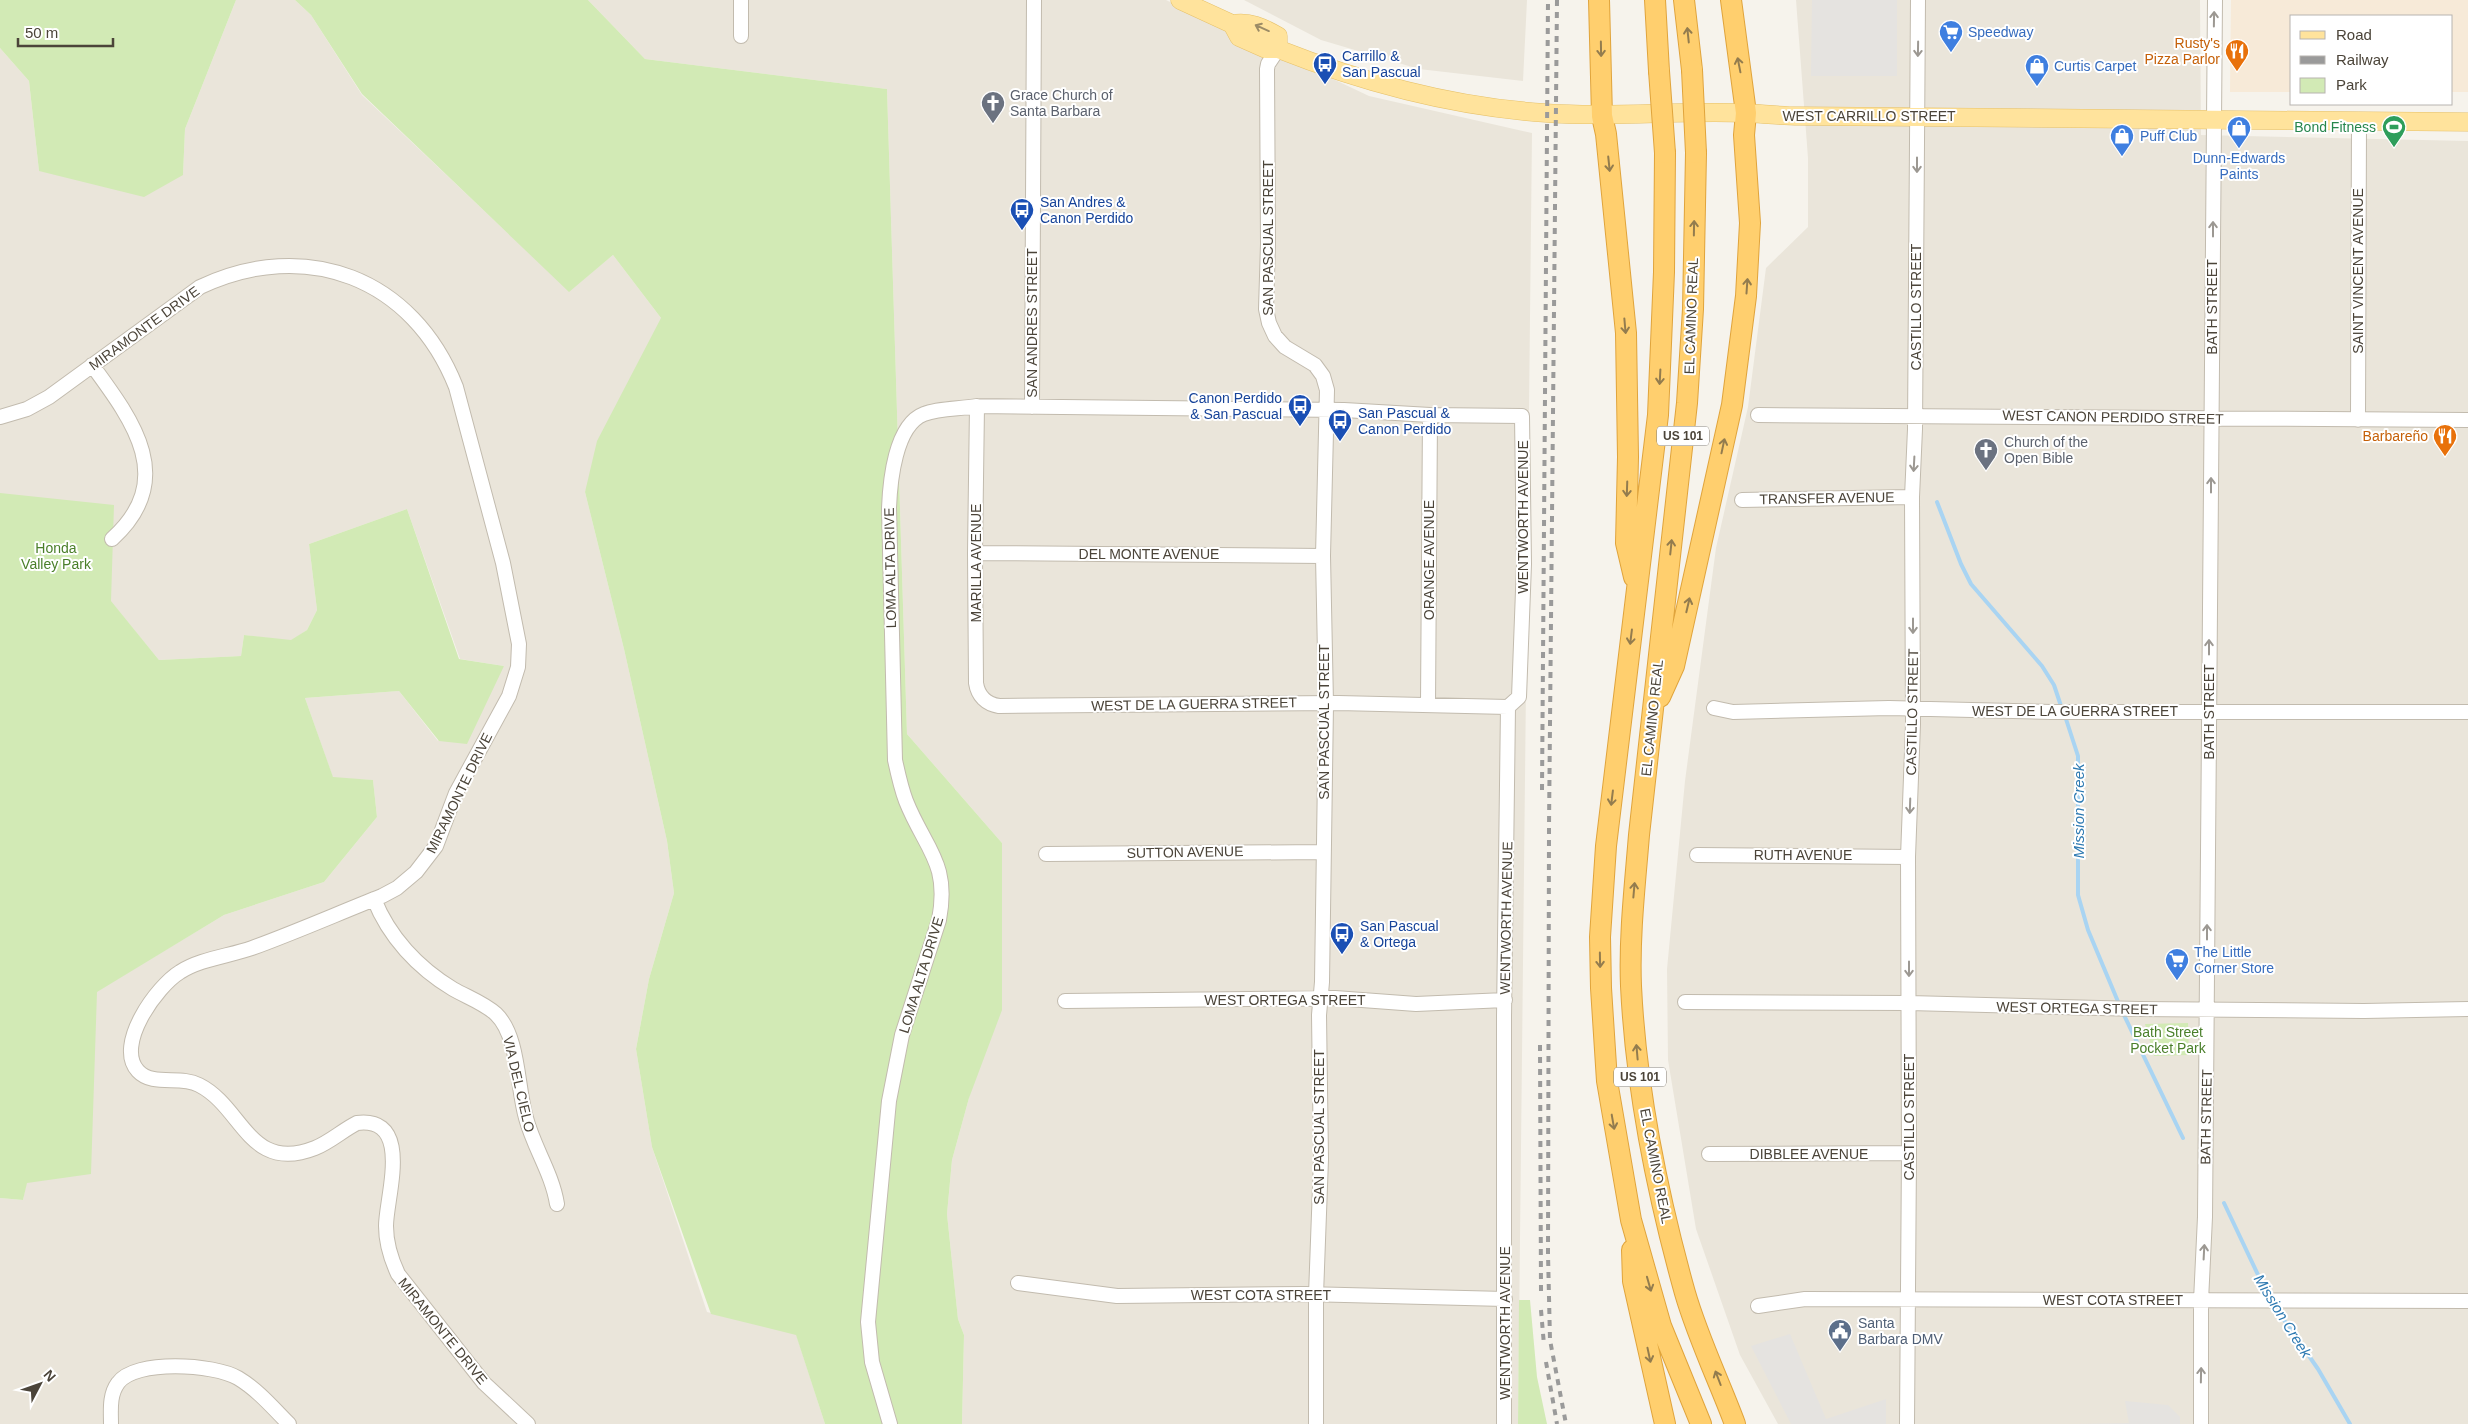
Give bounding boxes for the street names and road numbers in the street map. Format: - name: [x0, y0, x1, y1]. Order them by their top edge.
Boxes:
- street label: WEST CARRILLO STREET: [1782, 108, 1956, 124]
- street label: SAN PASCUAL STREET: [1260, 160, 1276, 316]
- street label: SAINT VINCENT AVENUE: [2350, 188, 2366, 354]
- street label: CASTILLO STREET: [1908, 243, 1924, 370]
- street label: SAN ANDRES STREET: [1024, 248, 1040, 398]
- street label: EL CAMINO REAL: [1681, 257, 1701, 375]
- street label: BATH STREET: [2204, 259, 2220, 355]
- street label: MIRAMONTE DRIVE: [86, 283, 202, 373]
- street label: WEST CANON PERDIDO STREET: [2002, 407, 2224, 427]
- road number: US 101: [1657, 426, 1709, 446]
- street label: WENTWORTH AVENUE: [1515, 440, 1531, 594]
- street label: TRANSFER AVENUE: [1759, 489, 1895, 507]
- street label: ORANGE AVENUE: [1421, 500, 1437, 620]
- street label: MARILLA AVENUE: [968, 504, 984, 622]
- street label: LOMA ALTA DRIVE: [881, 507, 899, 629]
- street label: DEL MONTE AVENUE: [1079, 546, 1219, 562]
- street label: SAN PASCUAL STREET: [1316, 644, 1332, 800]
- street label: CASTILLO STREET: [1903, 648, 1921, 776]
- street label: EL CAMINO REAL: [1638, 659, 1666, 777]
- street label: BATH STREET: [2201, 664, 2217, 760]
- street label: WEST DE LA GUERRA STREET: [1091, 694, 1298, 714]
- street label: WEST DE LA GUERRA STREET: [1972, 703, 2178, 719]
- street label: MIRAMONTE DRIVE: [423, 730, 495, 856]
- street label: WENTWORTH AVENUE: [1497, 841, 1515, 995]
- street label: SUTTON AVENUE: [1126, 843, 1244, 861]
- street label: RUTH AVENUE: [1754, 847, 1852, 863]
- street label: LOMA ALTA DRIVE: [896, 915, 946, 1035]
- street label: WEST ORTEGA STREET: [1204, 992, 1366, 1008]
- street label: WEST ORTEGA STREET: [1996, 999, 2158, 1017]
- street label: VIA DEL CIELO: [500, 1034, 538, 1134]
- street label: SAN PASCUAL STREET: [1311, 1049, 1327, 1205]
- street label: CASTILLO STREET: [1901, 1053, 1917, 1180]
- road number: US 101: [1614, 1068, 1666, 1086]
- street label: BATH STREET: [2197, 1069, 2215, 1165]
- street label: EL CAMINO REAL: [1637, 1107, 1675, 1225]
- street label: DIBBLEE AVENUE: [1750, 1146, 1868, 1162]
- street label: WENTWORTH AVENUE: [1497, 1246, 1513, 1400]
- street label: MIRAMONTE DRIVE: [395, 1275, 491, 1387]
- street label: WEST COTA STREET: [1191, 1287, 1332, 1303]
- street label: WEST COTA STREET: [2043, 1292, 2184, 1308]

